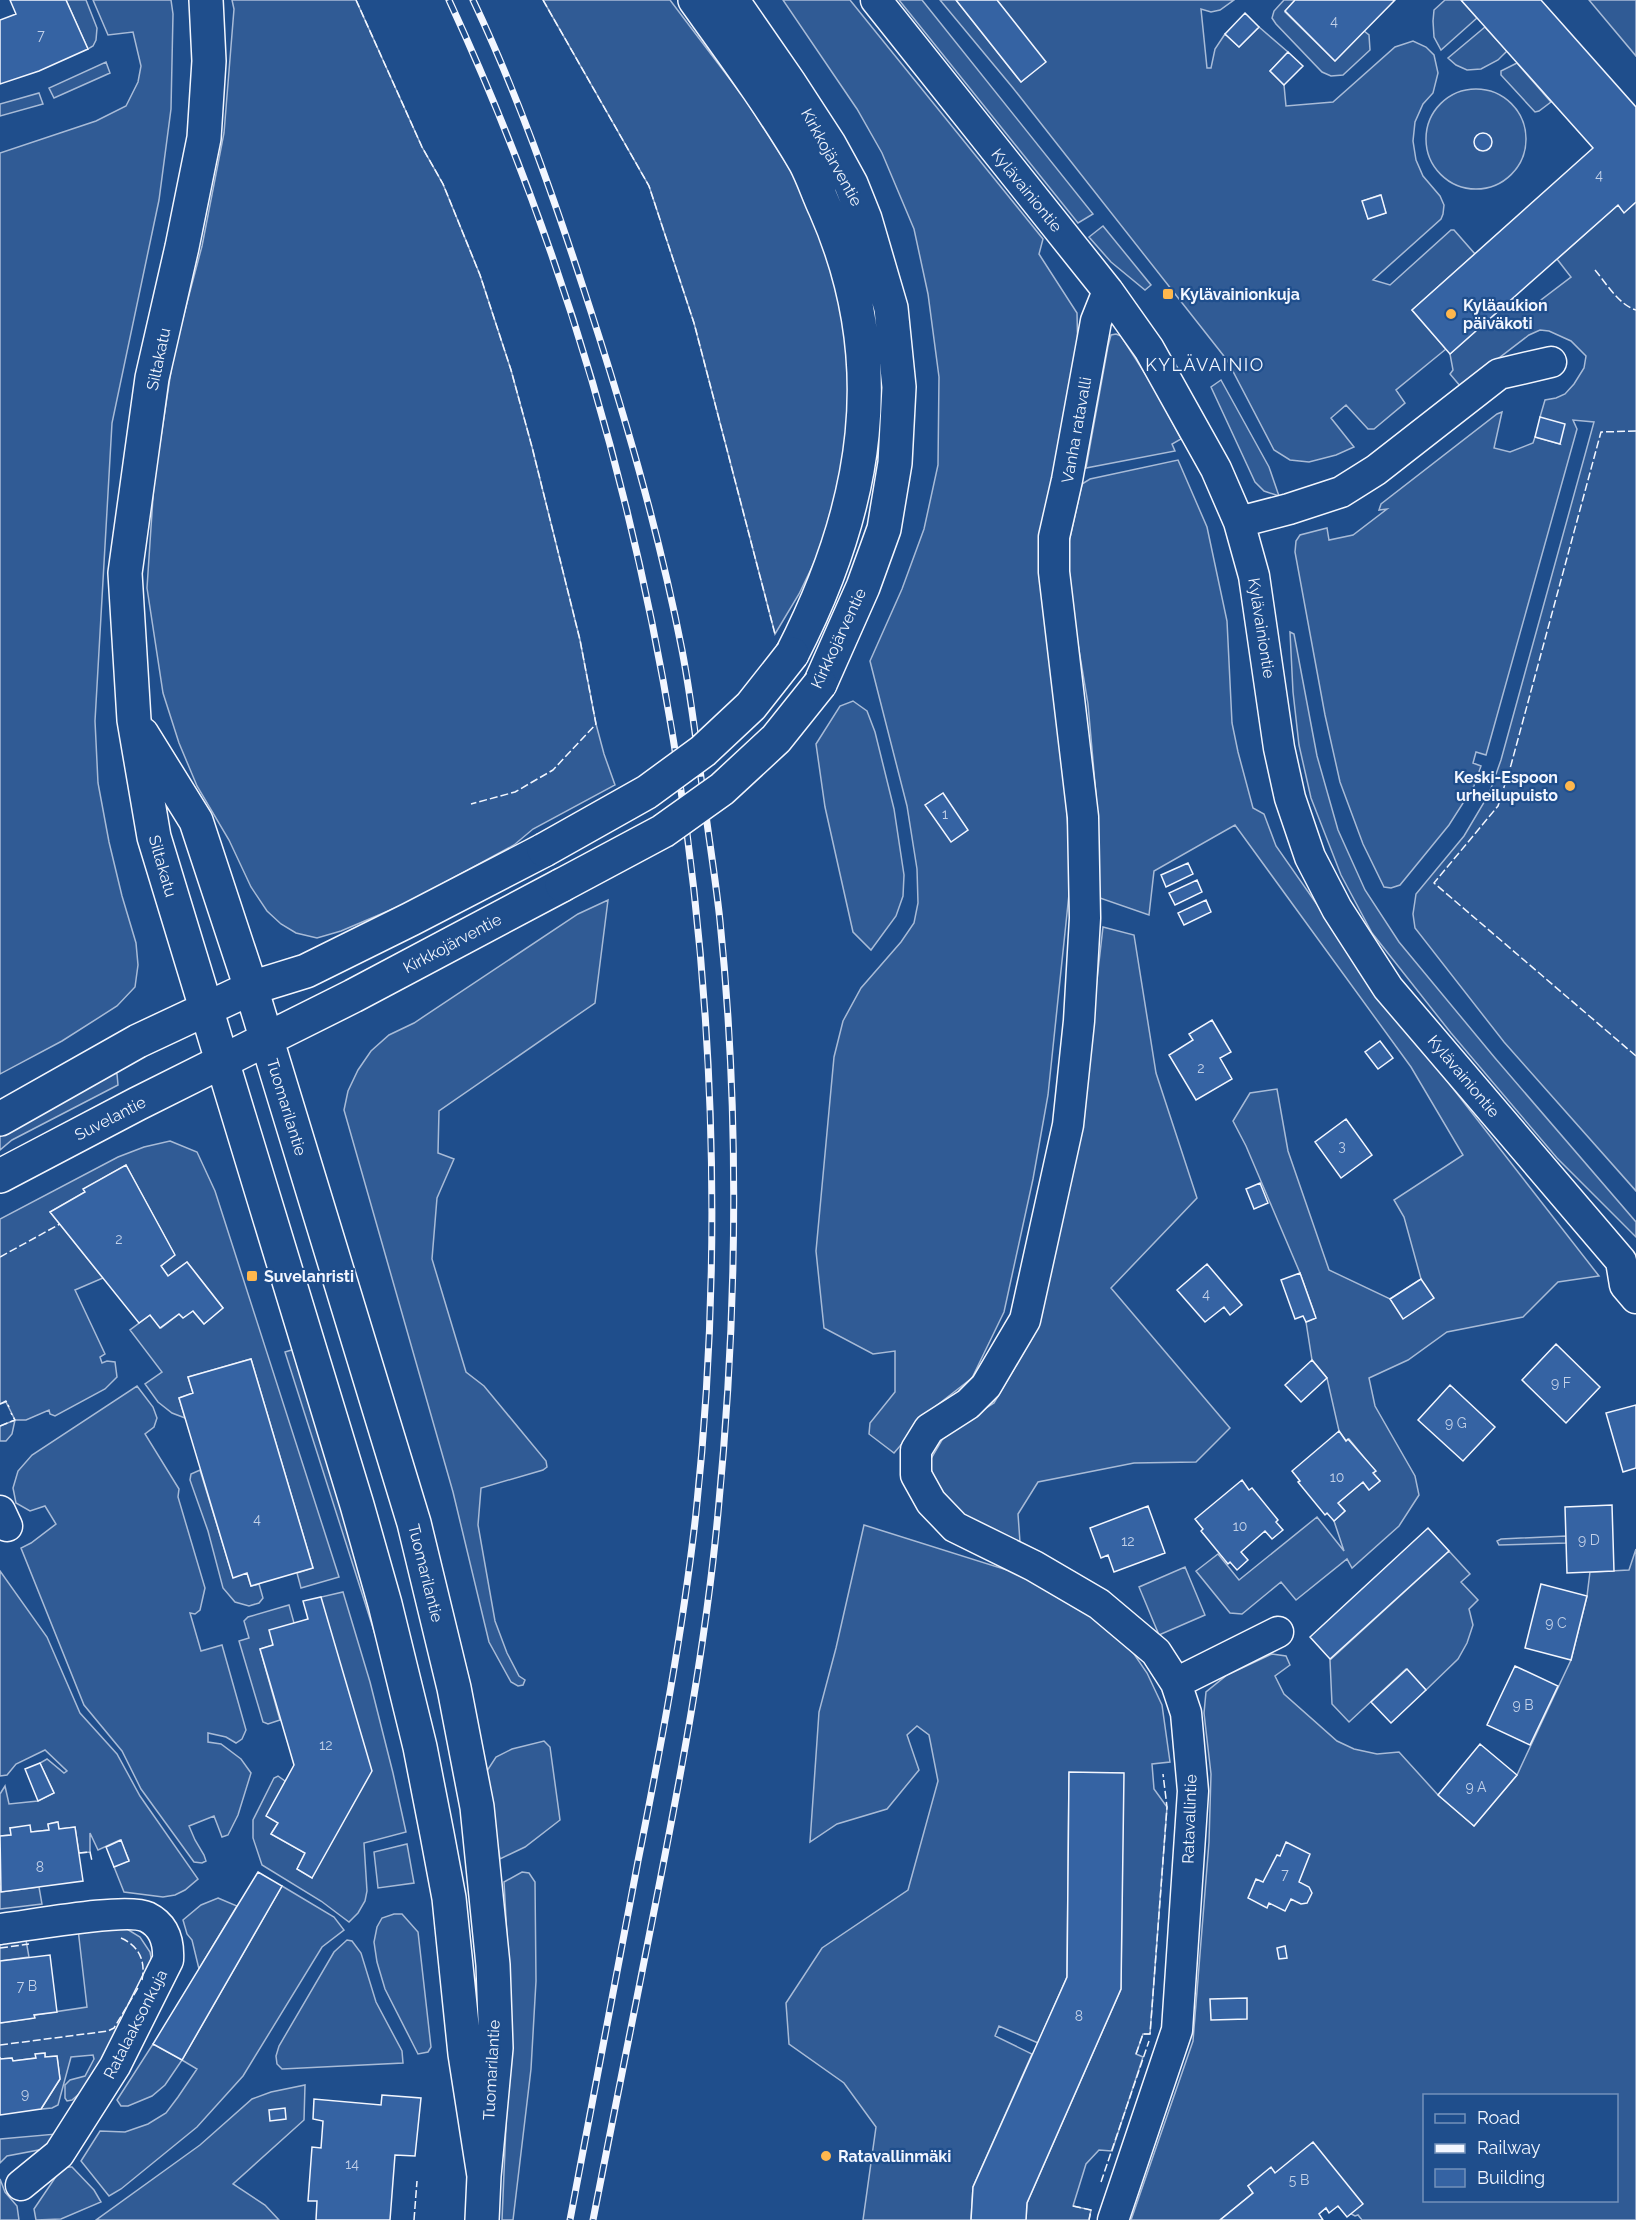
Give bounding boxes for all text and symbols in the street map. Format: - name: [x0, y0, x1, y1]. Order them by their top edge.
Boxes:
- house number: 4: [1330, 13, 1338, 29]
- house number: 7: [37, 27, 45, 43]
- street label: Kirkkojärventie: [797, 105, 866, 209]
- street label: Kylävainiontie: [987, 145, 1066, 236]
- house number: 4: [1595, 167, 1603, 183]
- place label: Kylävainionkuja: [1180, 285, 1300, 304]
- marker: Kylävainionkuja: [1161, 287, 1175, 301]
- place label: Kyläaukion päiväkoti: [1463, 296, 1548, 333]
- marker: Kyläaukion päiväkoti: [1444, 307, 1458, 321]
- street label: Siltakatu: [143, 326, 174, 392]
- district label: KYLÄVAINIO: [1145, 354, 1265, 375]
- street label: Vanha ratavalli: [1058, 376, 1095, 485]
- street label: Kylävainiontie: [1244, 576, 1279, 680]
- street label: Kirkkojärventie: [807, 585, 870, 691]
- place label: Keski-Espoon urheilupuisto: [1454, 768, 1558, 805]
- marker: Keski-Espoon urheilupuisto: [1563, 779, 1577, 793]
- house number: 1: [942, 806, 948, 822]
- street label: Siltakatu: [145, 833, 180, 899]
- street label: Kirkkojärventie: [400, 910, 505, 977]
- street label: Kylävainiontie: [1424, 1031, 1504, 1121]
- street label: Tuomarilantie: [263, 1056, 310, 1158]
- house number: 2: [1197, 1060, 1205, 1076]
- street label: Suvelantie: [71, 1092, 149, 1144]
- house number: 3: [1338, 1138, 1346, 1154]
- house number: 2: [115, 1231, 123, 1247]
- place label: Suvelanristi: [264, 1267, 354, 1286]
- marker: Suvelanristi: [245, 1269, 259, 1283]
- house number: 4: [1202, 1286, 1210, 1302]
- house number: 9 F: [1551, 1375, 1571, 1391]
- house number: 9 G: [1445, 1415, 1467, 1431]
- house number: 10: [1330, 1469, 1344, 1485]
- house number: 4: [253, 1511, 261, 1527]
- house number: 10: [1233, 1518, 1247, 1534]
- street label: Tuomarilantie: [404, 1522, 447, 1624]
- house number: 9 D: [1578, 1532, 1600, 1548]
- house number: 12: [1121, 1533, 1135, 1549]
- house number: 9 C: [1545, 1615, 1567, 1631]
- house number: 9 B: [1512, 1697, 1534, 1713]
- house number: 12: [319, 1737, 333, 1753]
- street label: Ratavallintie: [1178, 1774, 1201, 1864]
- house number: 9 A: [1466, 1779, 1487, 1795]
- house number: 8: [36, 1859, 44, 1875]
- house number: 7: [1281, 1866, 1289, 1882]
- street label: Ratalaaksonkuja: [100, 1966, 171, 2082]
- house number: 7 B: [17, 1978, 37, 1994]
- house number: 8: [1075, 2008, 1083, 2024]
- street label: Tuomarilantie: [479, 2019, 504, 2121]
- house number: 9: [21, 2086, 29, 2102]
- legend: [1423, 2094, 1618, 2202]
- text: Road: [1477, 2107, 1520, 2128]
- text: Railway: [1477, 2137, 1541, 2158]
- place label: Ratavallinmäki: [838, 2147, 951, 2166]
- marker: Ratavallinmäki: [819, 2149, 833, 2163]
- house number: 14: [345, 2156, 359, 2172]
- text: Building: [1477, 2167, 1545, 2188]
- house number: 5 B: [1289, 2172, 1309, 2188]

